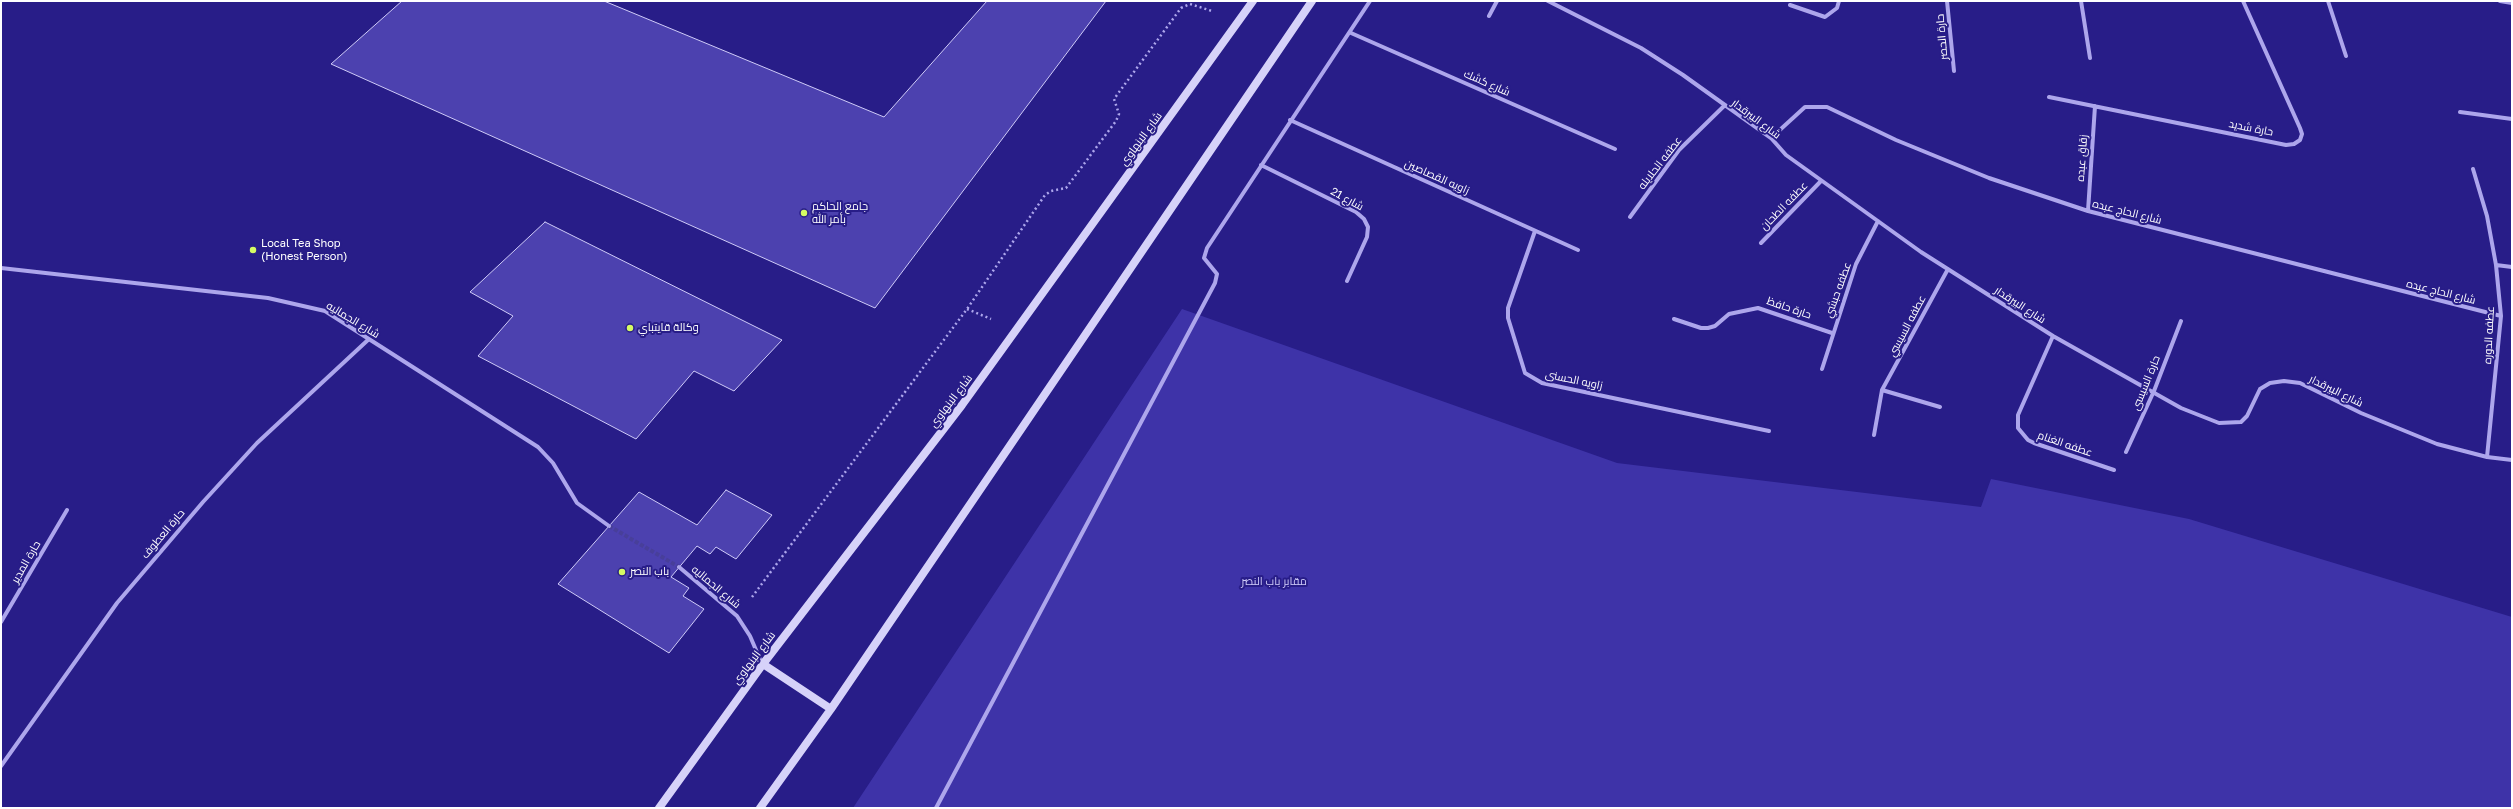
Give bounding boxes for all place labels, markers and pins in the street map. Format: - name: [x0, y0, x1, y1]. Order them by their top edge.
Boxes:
- place label: جامع الحاكم بأمر الله: [812, 200, 868, 226]
- marker: جامع الحاكم بأمر الله: [799, 208, 809, 218]
- place label: Local Tea Shop (Honest Person): [261, 237, 347, 263]
- marker: Local Tea Shop (Honest Person): [248, 245, 258, 255]
- place label: وكالة قايتباي: [638, 321, 699, 335]
- marker: وكالة قايتباي: [625, 323, 635, 333]
- place label: باب النصر: [630, 565, 669, 579]
- marker: باب النصر: [617, 567, 627, 577]

